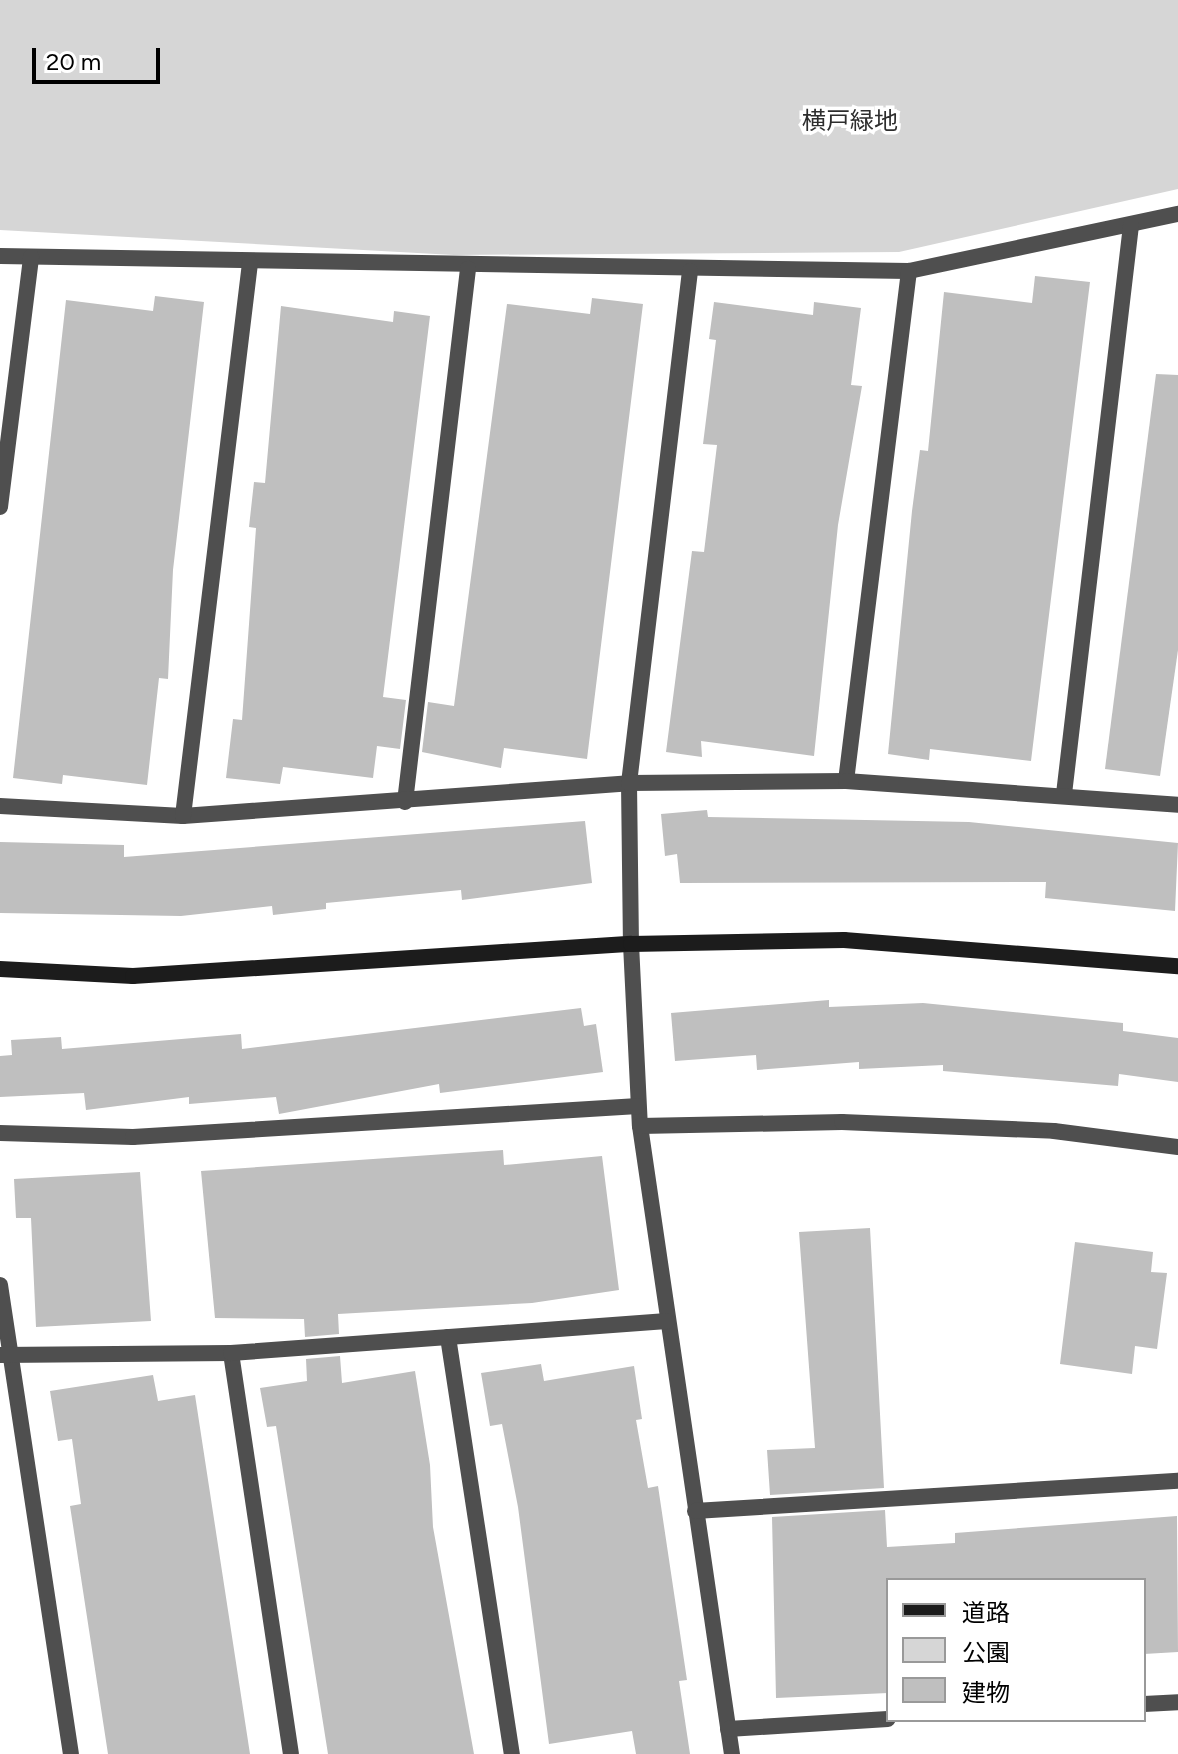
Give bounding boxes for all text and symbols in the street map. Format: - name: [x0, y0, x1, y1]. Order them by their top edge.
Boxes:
- scale bar: [36, 32, 164, 82]
- text: 20 m: [46, 47, 101, 76]
- park label: 横戸緑地: [802, 107, 898, 135]
- legend: [886, 1578, 1146, 1722]
- text: 道路: [962, 1598, 1010, 1627]
- text: 公園: [962, 1638, 1010, 1667]
- text: 建物: [962, 1678, 1010, 1707]

